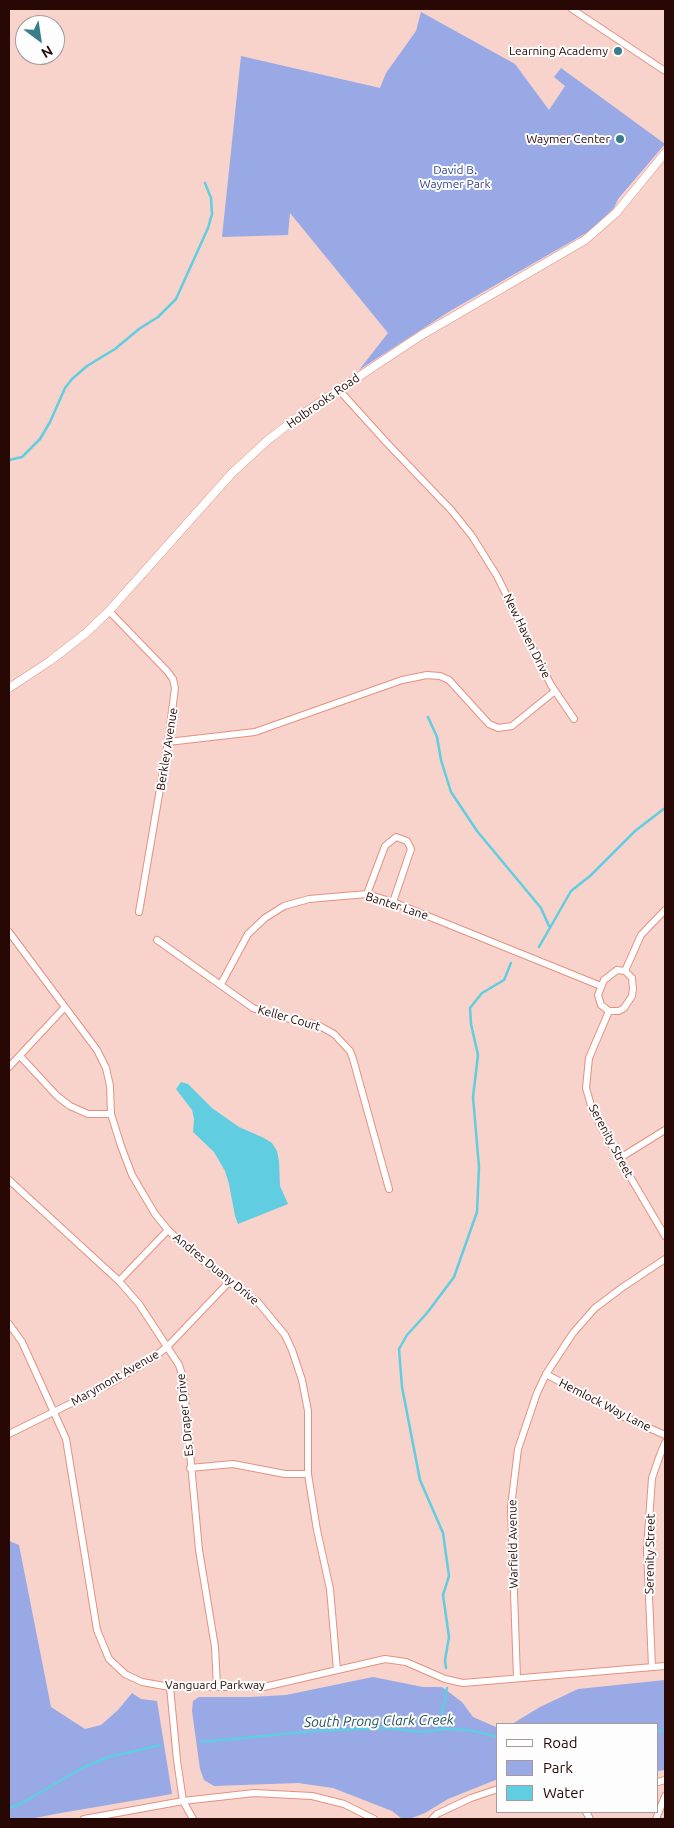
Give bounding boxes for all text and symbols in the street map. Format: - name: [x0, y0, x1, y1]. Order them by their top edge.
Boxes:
- north arrow: [15, 15, 65, 65]
- text: N: [39, 42, 56, 62]
- place label: Learning Academy: [509, 44, 608, 58]
- marker: Learning Academy: [612, 45, 624, 57]
- place label: Waymer Center: [526, 132, 610, 146]
- marker: Waymer Center: [614, 133, 626, 145]
- park label: David B. Waymer Park: [420, 163, 490, 191]
- street label: Holbrooks Road: [284, 370, 362, 432]
- street label: New Haven Drive: [500, 591, 554, 681]
- street label: Berkley Avenue: [153, 707, 181, 791]
- street label: Banter Lane: [364, 889, 430, 923]
- street label: Keller Court: [256, 1002, 322, 1034]
- street label: Serenity Street: [586, 1102, 636, 1180]
- street label: Andres Duany Drive: [170, 1230, 262, 1308]
- street label: Marymont Avenue: [68, 1347, 162, 1409]
- street label: Es Draper Drive: [173, 1373, 197, 1457]
- street label: Hemlock Way Lane: [557, 1376, 653, 1434]
- street label: Warfield Avenue: [505, 1499, 521, 1589]
- street label: Serenity Street: [642, 1514, 658, 1594]
- street label: Vanguard Parkway: [165, 1678, 265, 1692]
- water label: South Prong Clark Creek: [304, 1711, 454, 1731]
- legend: [497, 1723, 659, 1813]
- text: Road: [543, 1734, 578, 1751]
- text: Park: [543, 1759, 573, 1776]
- text: Water: [543, 1784, 584, 1801]

